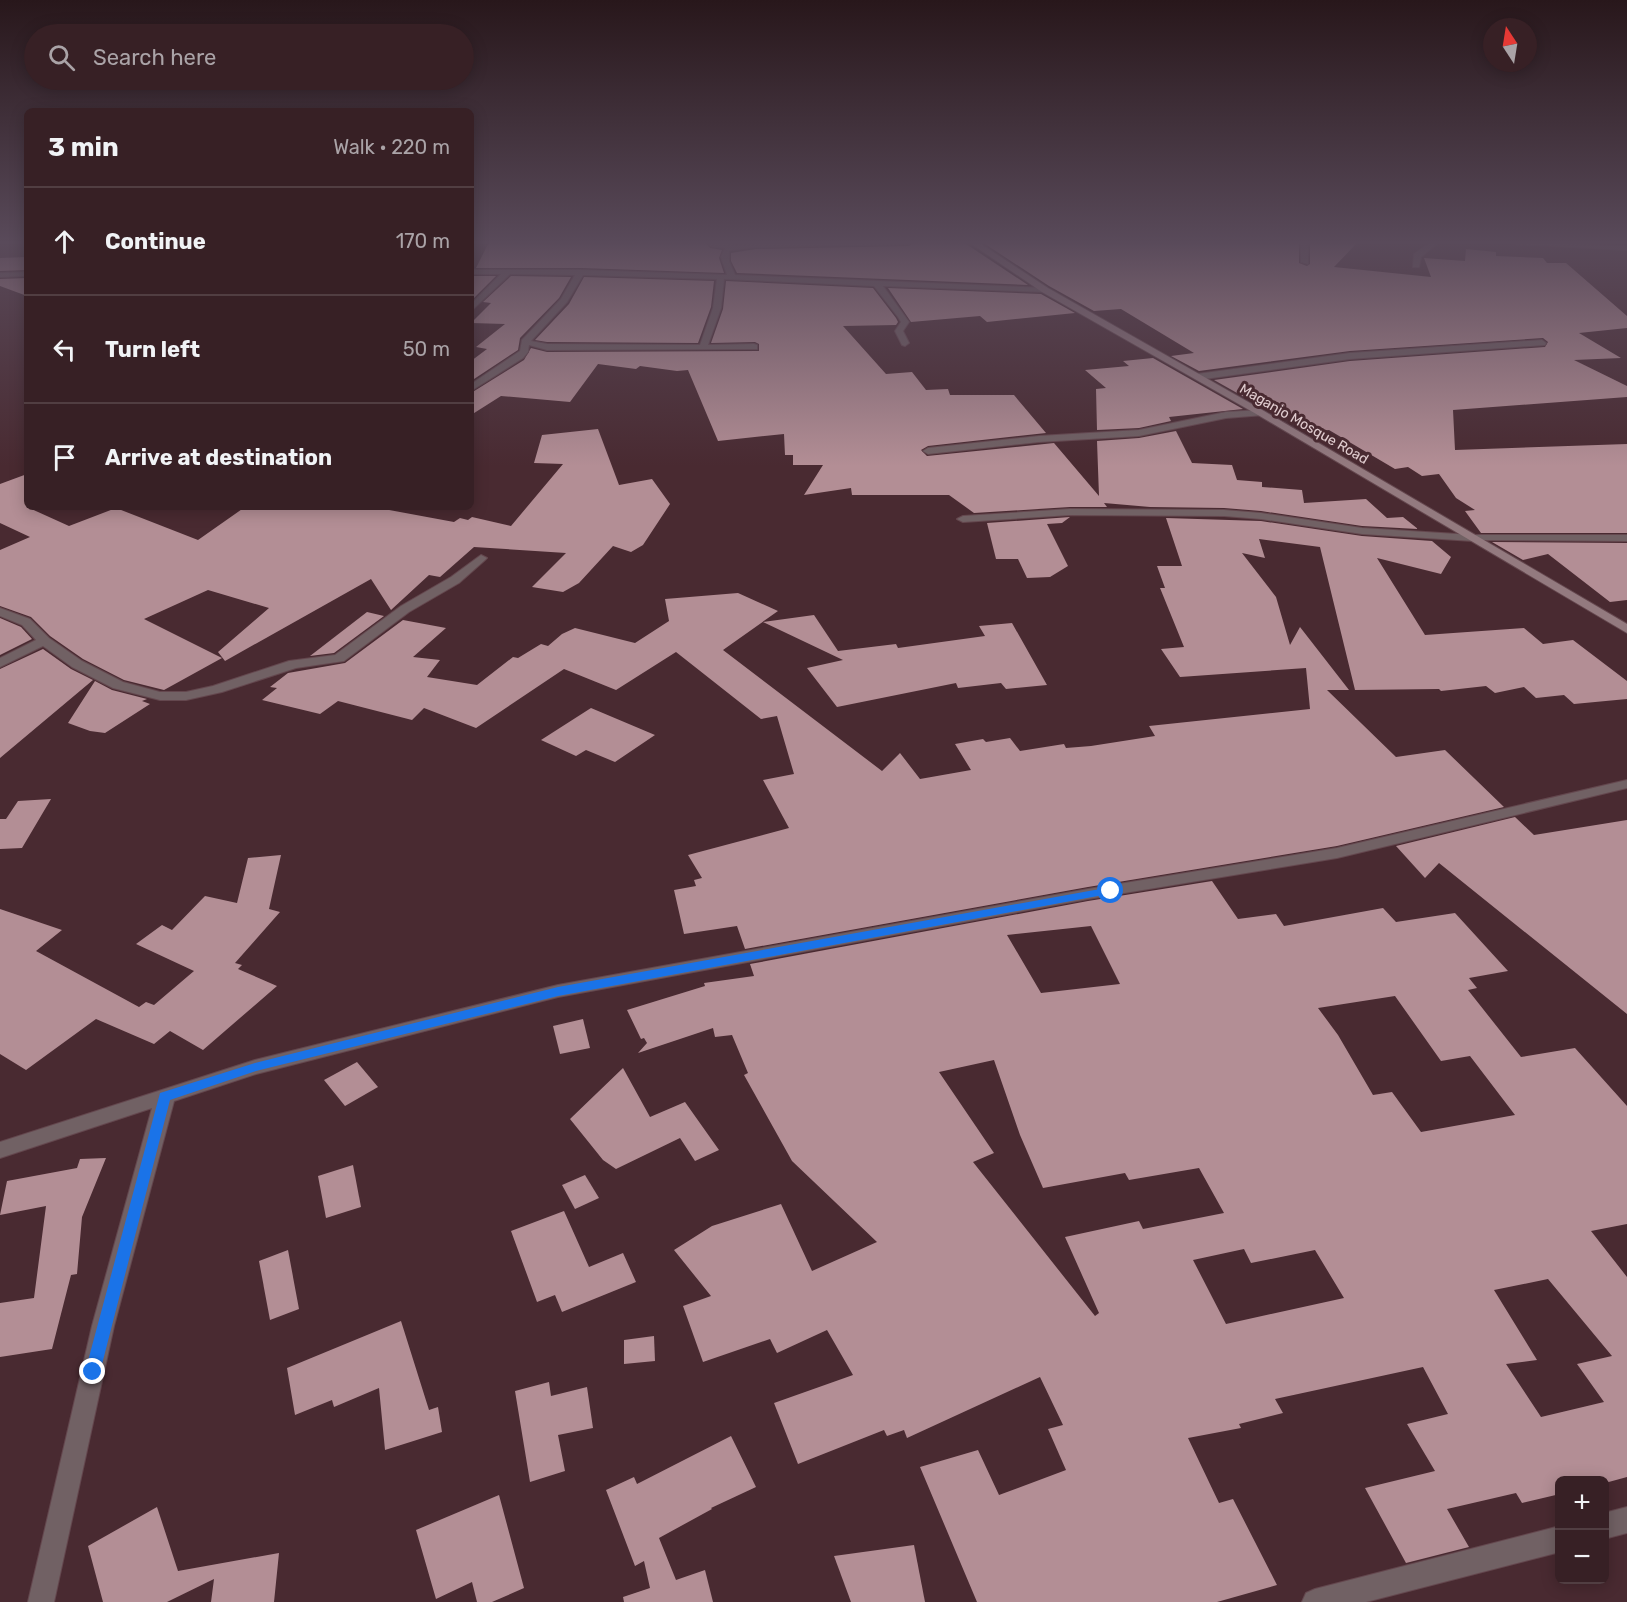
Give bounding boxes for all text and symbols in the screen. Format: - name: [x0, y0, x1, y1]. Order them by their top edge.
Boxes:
- north arrow: [1483, 18, 1537, 72]
- search box: [24, 24, 474, 90]
- icon: search: [45, 41, 78, 74]
- text: Search here: [93, 44, 216, 71]
- text: 3 min: [48, 132, 119, 163]
- text: Walk · 220 m: [333, 135, 450, 159]
- icon: ahead: [48, 225, 81, 258]
- text: Continue: [105, 228, 206, 255]
- text: 170 m: [396, 229, 450, 253]
- icon: left: [48, 333, 81, 366]
- text: Turn left: [105, 336, 200, 363]
- text: 50 m: [403, 337, 450, 361]
- street label: Maganjo Mosque Road: [1237, 380, 1371, 468]
- icon: arrive: [48, 441, 81, 474]
- text: Arrive at destination: [105, 444, 332, 471]
- route start: [1097, 877, 1123, 903]
- route end: [79, 1358, 105, 1384]
- map controls: [1555, 1476, 1609, 1584]
- button: +: [1555, 1476, 1609, 1530]
- button: −: [1555, 1530, 1609, 1584]

